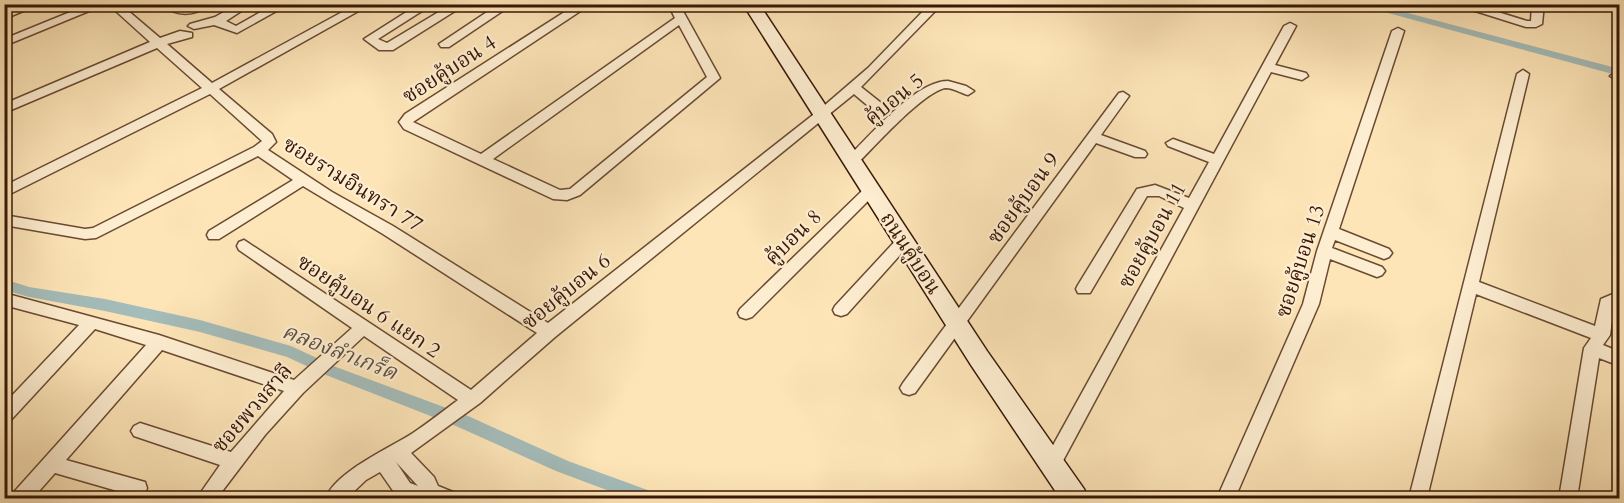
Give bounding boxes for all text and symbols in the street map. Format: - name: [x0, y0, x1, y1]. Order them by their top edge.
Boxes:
- street label: ซอยคู้บอน 4: [397, 28, 502, 111]
- street label: คู้บอน 5: [858, 66, 930, 132]
- street label: ซอยรามอินทรา 77: [277, 130, 428, 239]
- street label: ซอยคู้บอน 9: [980, 147, 1067, 250]
- street label: ซอยคู้บอน 11: [1111, 177, 1194, 294]
- street label: ซอยคู้บอน 13: [1269, 201, 1332, 321]
- street label: คู้บอน 8: [758, 203, 828, 272]
- street label: ถนนคู้บอน: [873, 206, 948, 300]
- street label: ซอยคู้บอน 6: [516, 247, 617, 336]
- street label: ซอยคู้บอน 6 แยก 2: [291, 248, 446, 365]
- water label: คลองลำเกร็ด: [278, 316, 402, 388]
- street label: ซอยพวงสาลี: [205, 357, 299, 459]

